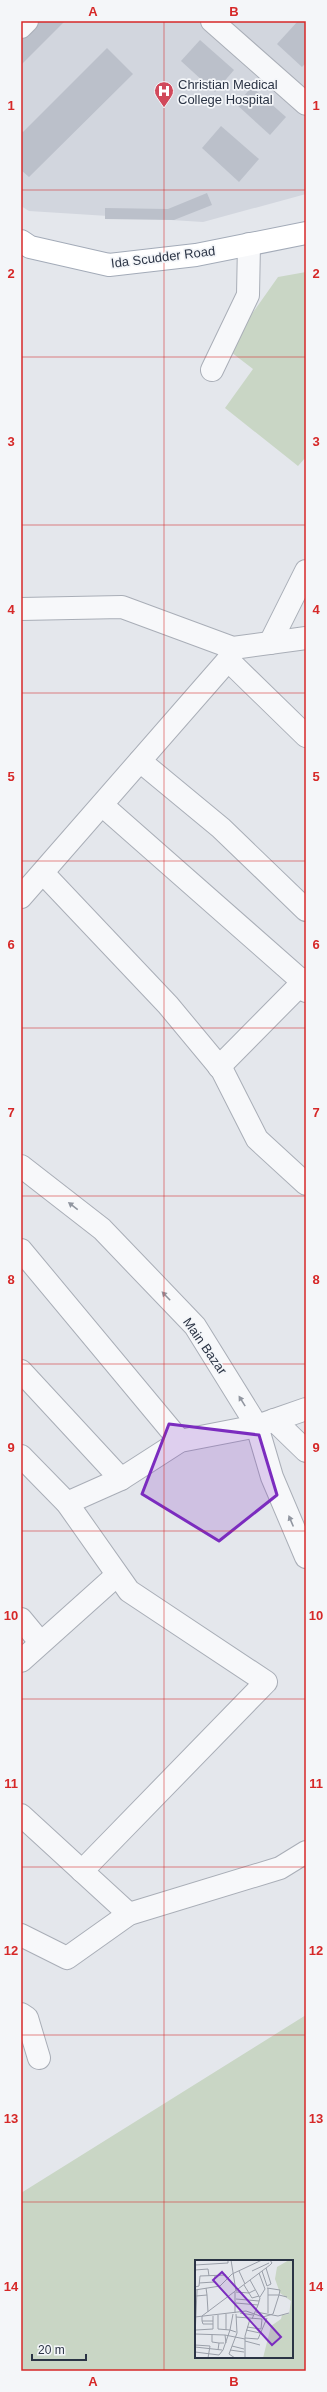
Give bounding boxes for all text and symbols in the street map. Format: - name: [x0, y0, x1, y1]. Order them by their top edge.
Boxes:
- text: A: [88, 4, 98, 19]
- text: B: [229, 4, 239, 19]
- place label: Christian Medical College Hospital: [178, 77, 278, 107]
- hospital icon: Christian Medical College Hospital: [153, 80, 175, 108]
- text: 1: [7, 98, 15, 113]
- text: 1: [312, 98, 320, 113]
- street label: Ida Scudder Road: [110, 243, 216, 271]
- text: 2: [7, 266, 15, 281]
- text: 2: [312, 266, 320, 281]
- text: 3: [7, 434, 15, 449]
- text: 3: [312, 434, 320, 449]
- text: 4: [7, 602, 15, 617]
- text: 4: [312, 602, 320, 617]
- text: 5: [7, 769, 15, 784]
- text: 5: [312, 769, 320, 784]
- text: 6: [7, 937, 15, 952]
- text: 6: [312, 937, 320, 952]
- text: 7: [7, 1105, 15, 1120]
- text: 7: [312, 1105, 320, 1120]
- one-way arrow: [67, 1202, 78, 1211]
- text: 8: [7, 1272, 15, 1287]
- text: 8: [312, 1272, 320, 1287]
- one-way arrow: [161, 1291, 171, 1301]
- street label: Main Bazar: [180, 1315, 230, 1378]
- one-way arrow: [238, 1396, 246, 1406]
- text: 9: [7, 1440, 15, 1455]
- text: 9: [312, 1440, 320, 1455]
- one-way arrow: [287, 1514, 293, 1526]
- text: 10: [4, 1608, 18, 1623]
- text: 10: [309, 1608, 323, 1623]
- text: 11: [4, 1776, 18, 1791]
- text: 11: [309, 1776, 323, 1791]
- text: 12: [4, 1943, 18, 1958]
- text: 12: [309, 1943, 323, 1958]
- text: 13: [4, 2111, 18, 2126]
- text: 13: [309, 2111, 323, 2126]
- inset map: [195, 2260, 293, 2358]
- text: 14: [4, 2279, 19, 2294]
- text: 14: [309, 2279, 324, 2294]
- scale bar: [32, 2336, 86, 2362]
- text: 20 m: [38, 2343, 65, 2357]
- text: A: [88, 2374, 98, 2389]
- text: B: [229, 2374, 239, 2389]

